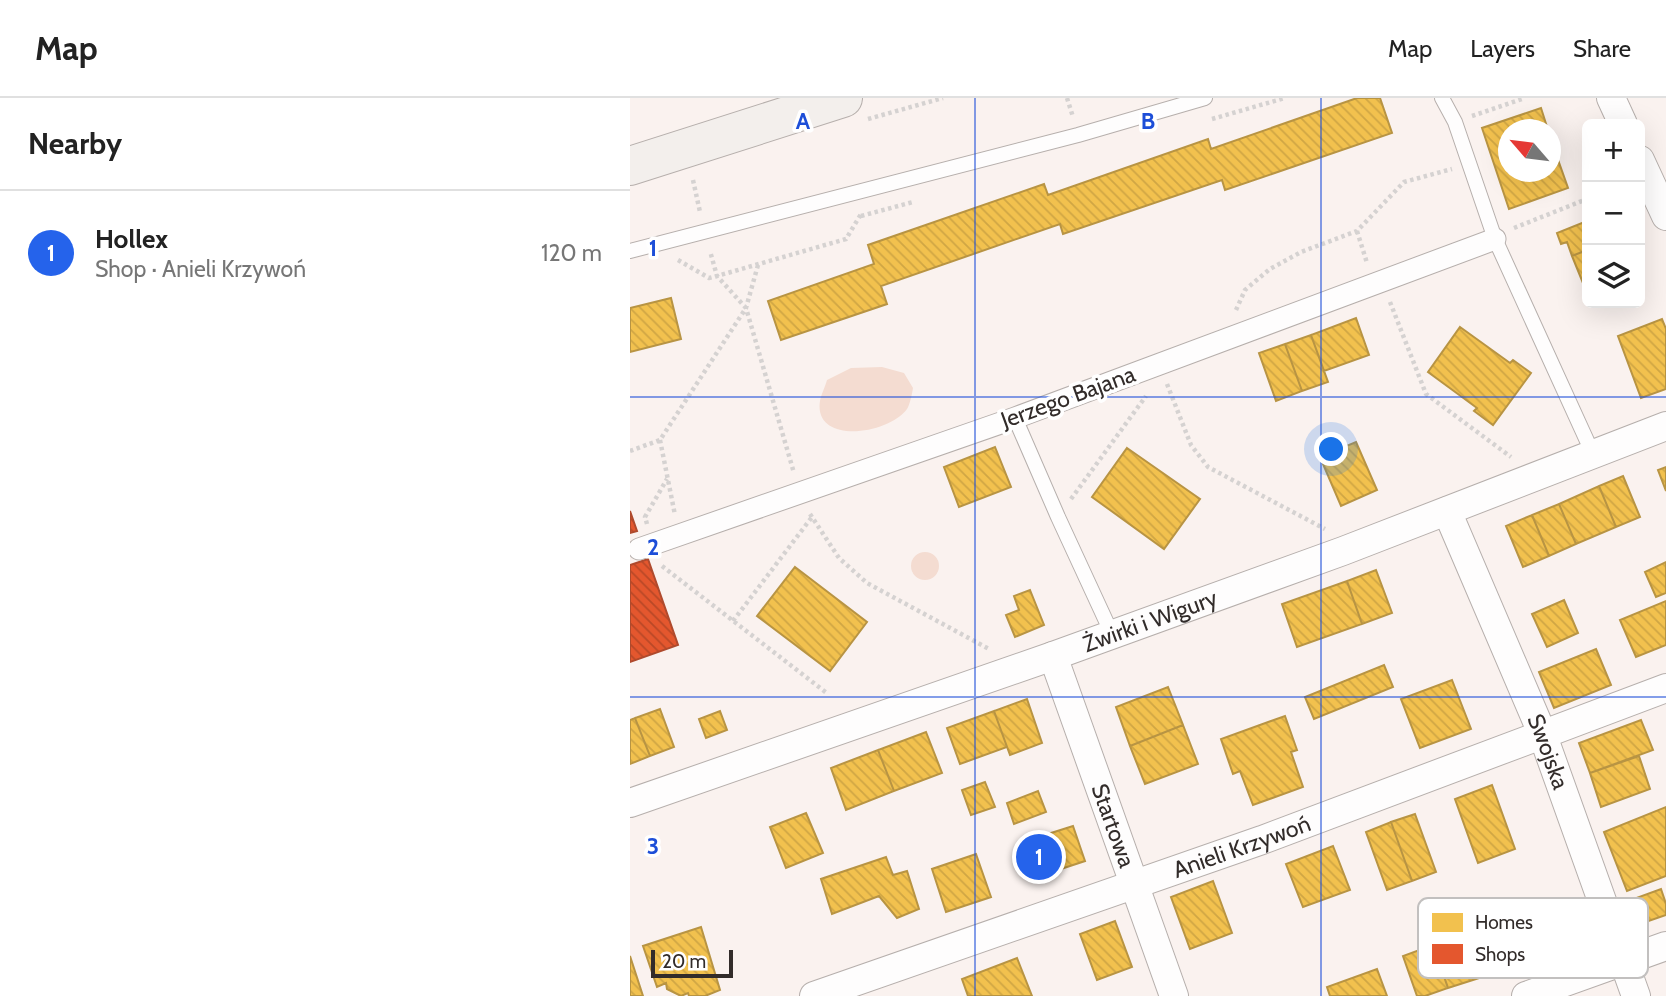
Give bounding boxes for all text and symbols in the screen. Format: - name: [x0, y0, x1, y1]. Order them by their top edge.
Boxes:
- text: Map: [35, 28, 98, 68]
- text: Map: [1388, 34, 1432, 63]
- text: Layers: [1470, 34, 1535, 63]
- text: Share: [1573, 34, 1631, 63]
- text: A: [796, 107, 811, 135]
- text: B: [1141, 107, 1155, 135]
- north arrow: [1498, 119, 1561, 182]
- map controls: [1582, 119, 1645, 308]
- button: +: [1582, 119, 1645, 182]
- text: Nearby: [28, 125, 122, 162]
- button: −: [1582, 182, 1645, 245]
- text: Hollex: [95, 223, 168, 255]
- text: 1: [649, 234, 657, 262]
- text: 1: [47, 239, 55, 267]
- text: 120 m: [541, 239, 602, 267]
- button: layers: [1582, 245, 1645, 308]
- text: Shop · Anieli Krzywoń: [95, 255, 306, 283]
- street label: Jerzego Bajana: [996, 360, 1139, 435]
- your location: [1314, 432, 1348, 466]
- text: 2: [647, 533, 659, 561]
- street label: Żwirki i Wigury: [1079, 584, 1221, 658]
- street label: Swojska: [1521, 710, 1575, 793]
- street label: Startowa: [1086, 780, 1141, 871]
- street label: Anieli Krzywoń: [1169, 809, 1314, 884]
- pin: 1: [1016, 831, 1062, 883]
- text: 3: [647, 832, 659, 860]
- legend: [1418, 898, 1648, 978]
- text: Homes: [1475, 911, 1533, 934]
- text: Shops: [1475, 943, 1525, 966]
- scale bar: [651, 947, 733, 979]
- text: 20 m: [662, 950, 706, 973]

